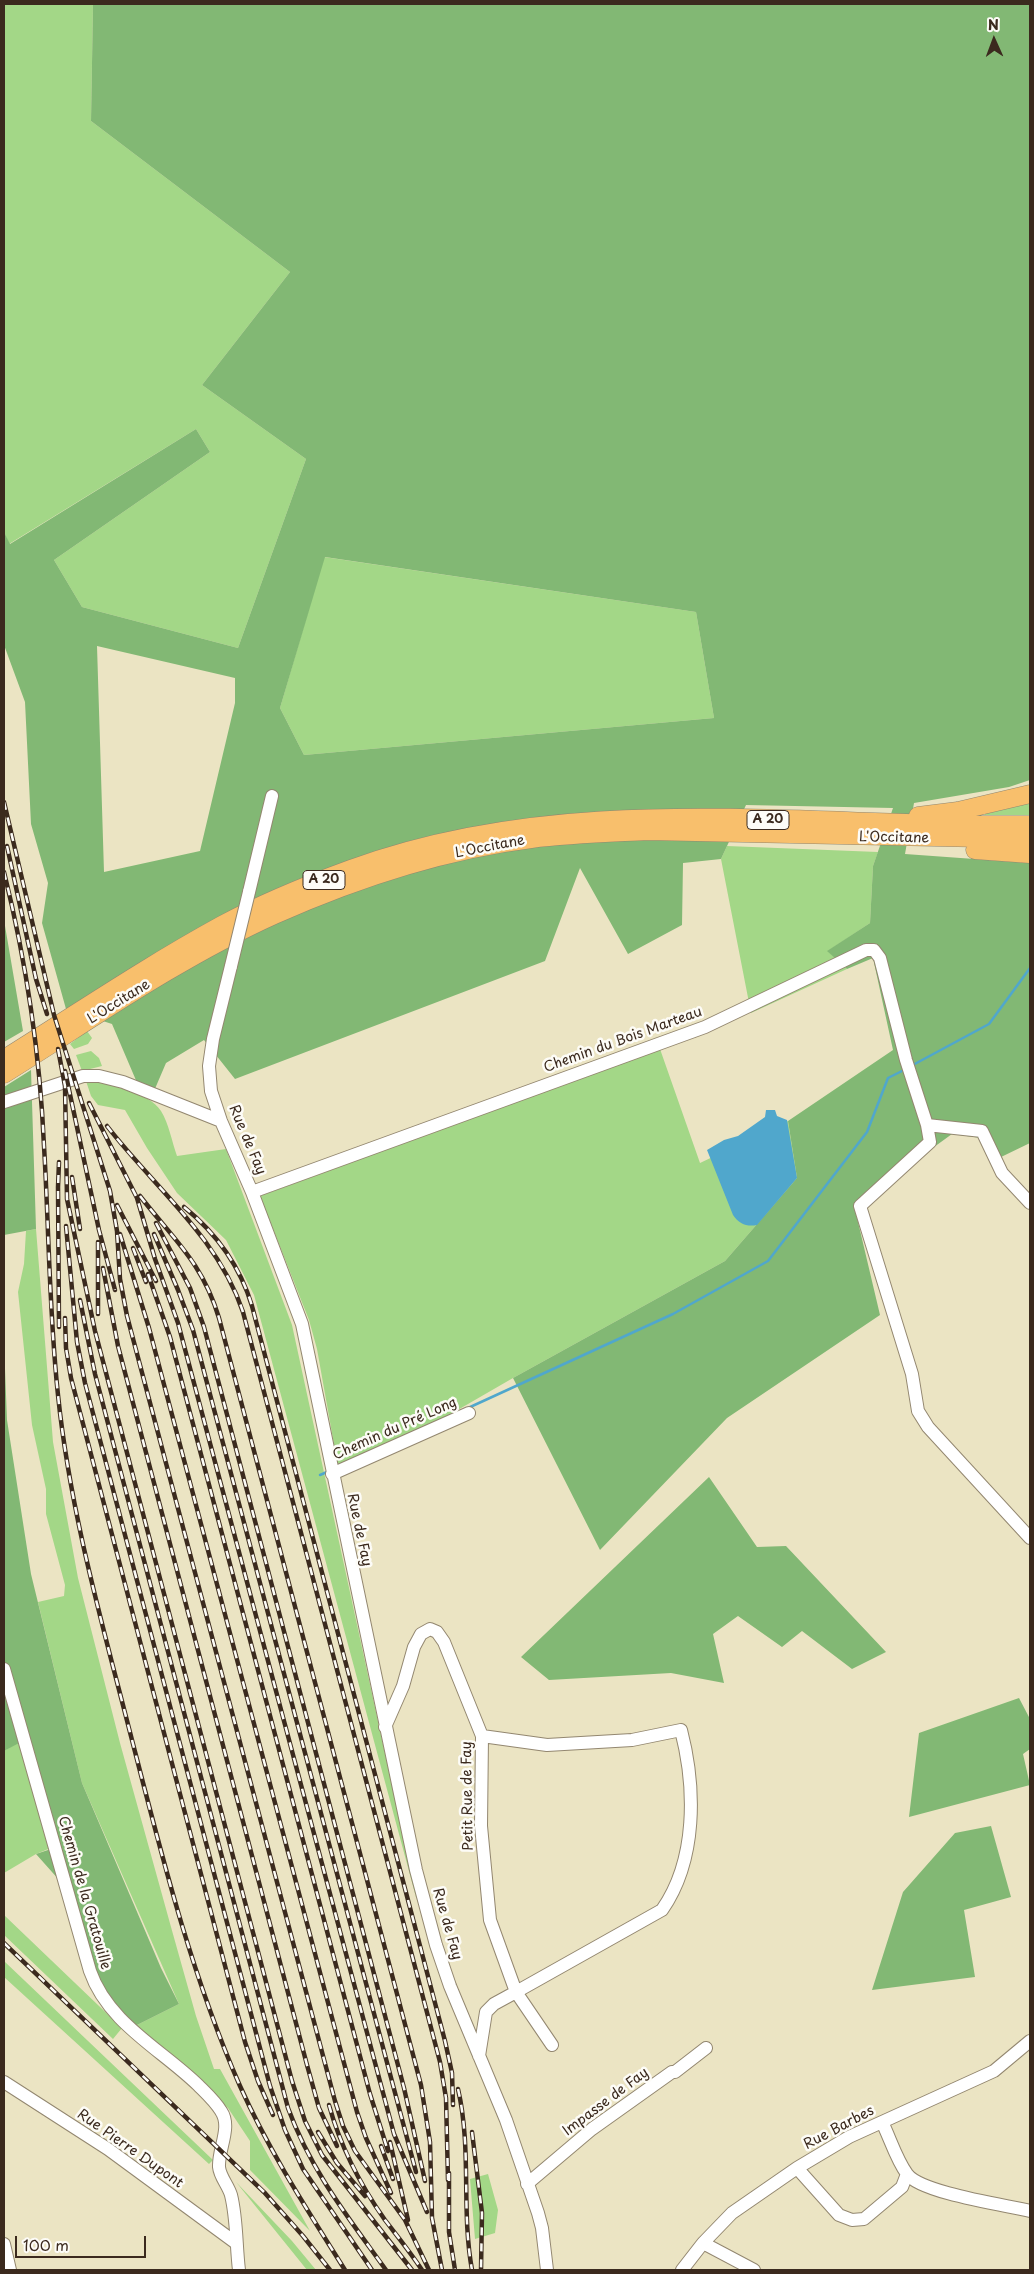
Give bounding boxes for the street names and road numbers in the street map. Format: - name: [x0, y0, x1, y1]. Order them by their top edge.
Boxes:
- road number: A 20: [747, 810, 789, 830]
- street label: L'Occitane: [859, 829, 929, 847]
- street label: L'Occitane: [454, 832, 526, 862]
- road number: A 20: [303, 870, 345, 890]
- street label: L'Occitane: [85, 976, 153, 1028]
- street label: Chemin du Bois Marteau: [542, 1004, 704, 1076]
- street label: Rue de Fay: [225, 1103, 269, 1177]
- street label: Chemin du Pré Long: [330, 1394, 460, 1464]
- street label: Rue de Fay: [343, 1492, 375, 1568]
- street label: Petit Rue de Fay: [459, 1741, 477, 1851]
- street label: Chemin de la Gratouille: [54, 1814, 114, 1972]
- street label: Rue de Fay: [429, 1886, 465, 1962]
- street label: Impasse de Fay: [560, 2064, 652, 2140]
- street label: Rue Barbes: [801, 2102, 877, 2154]
- street label: Rue Pierre Dupont: [74, 2106, 186, 2192]

